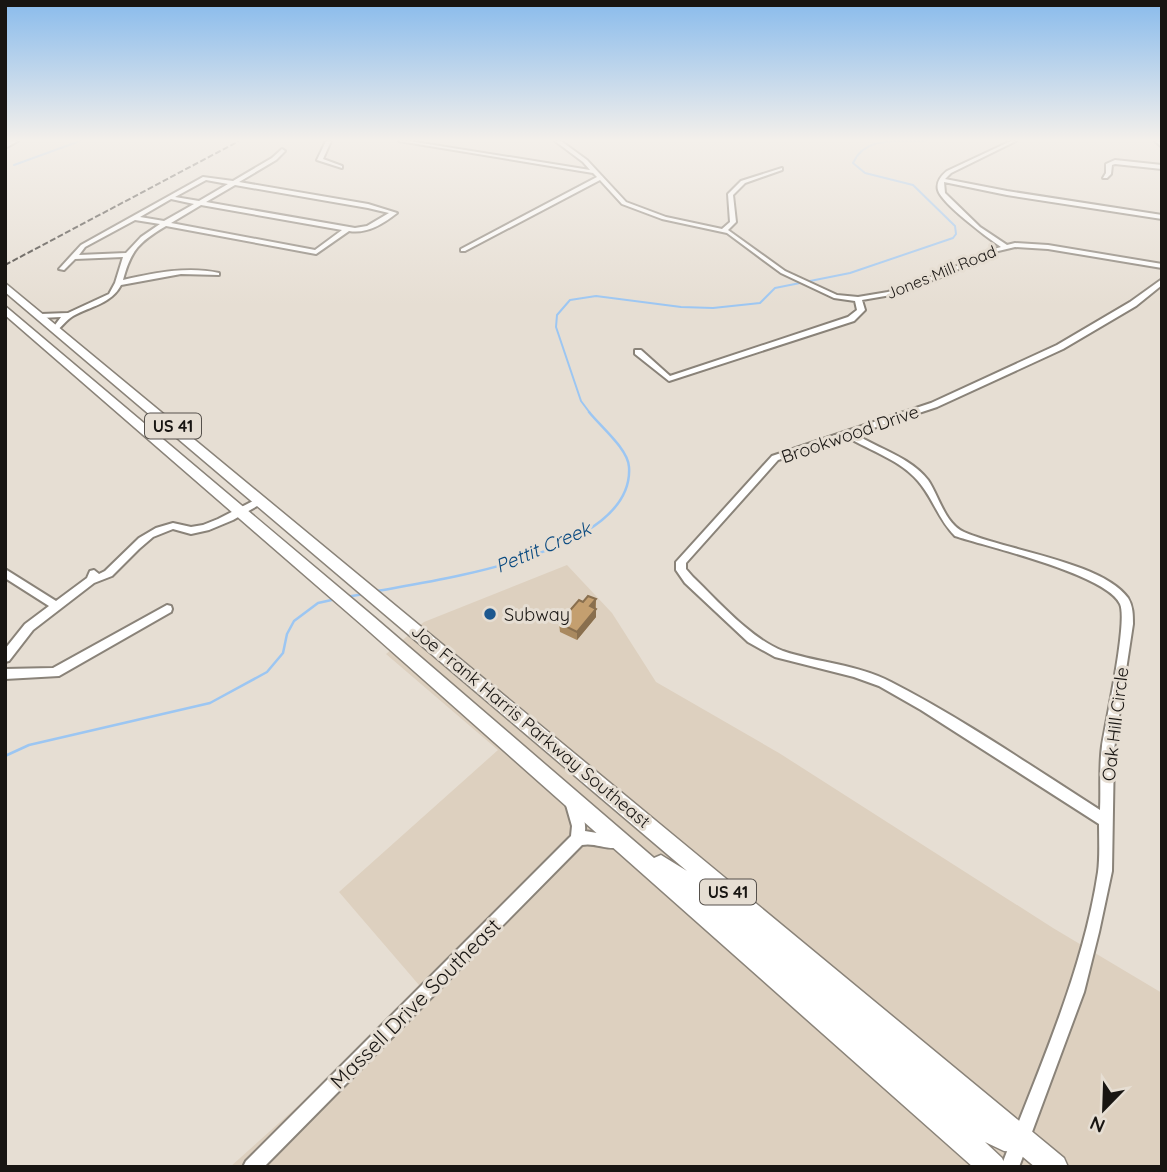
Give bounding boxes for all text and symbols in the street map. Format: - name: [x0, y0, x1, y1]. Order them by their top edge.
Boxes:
- street label: Jones Mill Road: [883, 241, 999, 303]
- street label: Brookwood Drive: [778, 400, 922, 468]
- road number: US 41: [145, 414, 201, 438]
- water label: Pettit Creek: [492, 515, 596, 578]
- place label: Subway: [504, 603, 570, 626]
- marker: Subway: [482, 606, 498, 622]
- street label: Joe Frank Harris Parkway Southeast: [407, 619, 655, 833]
- street label: Oak Hill Circle: [1097, 666, 1133, 782]
- road number: US 41: [700, 880, 756, 904]
- street label: Massell Drive Southeast: [324, 912, 506, 1094]
- north arrow: [1069, 1074, 1139, 1144]
- text: N: [1086, 1111, 1108, 1138]

